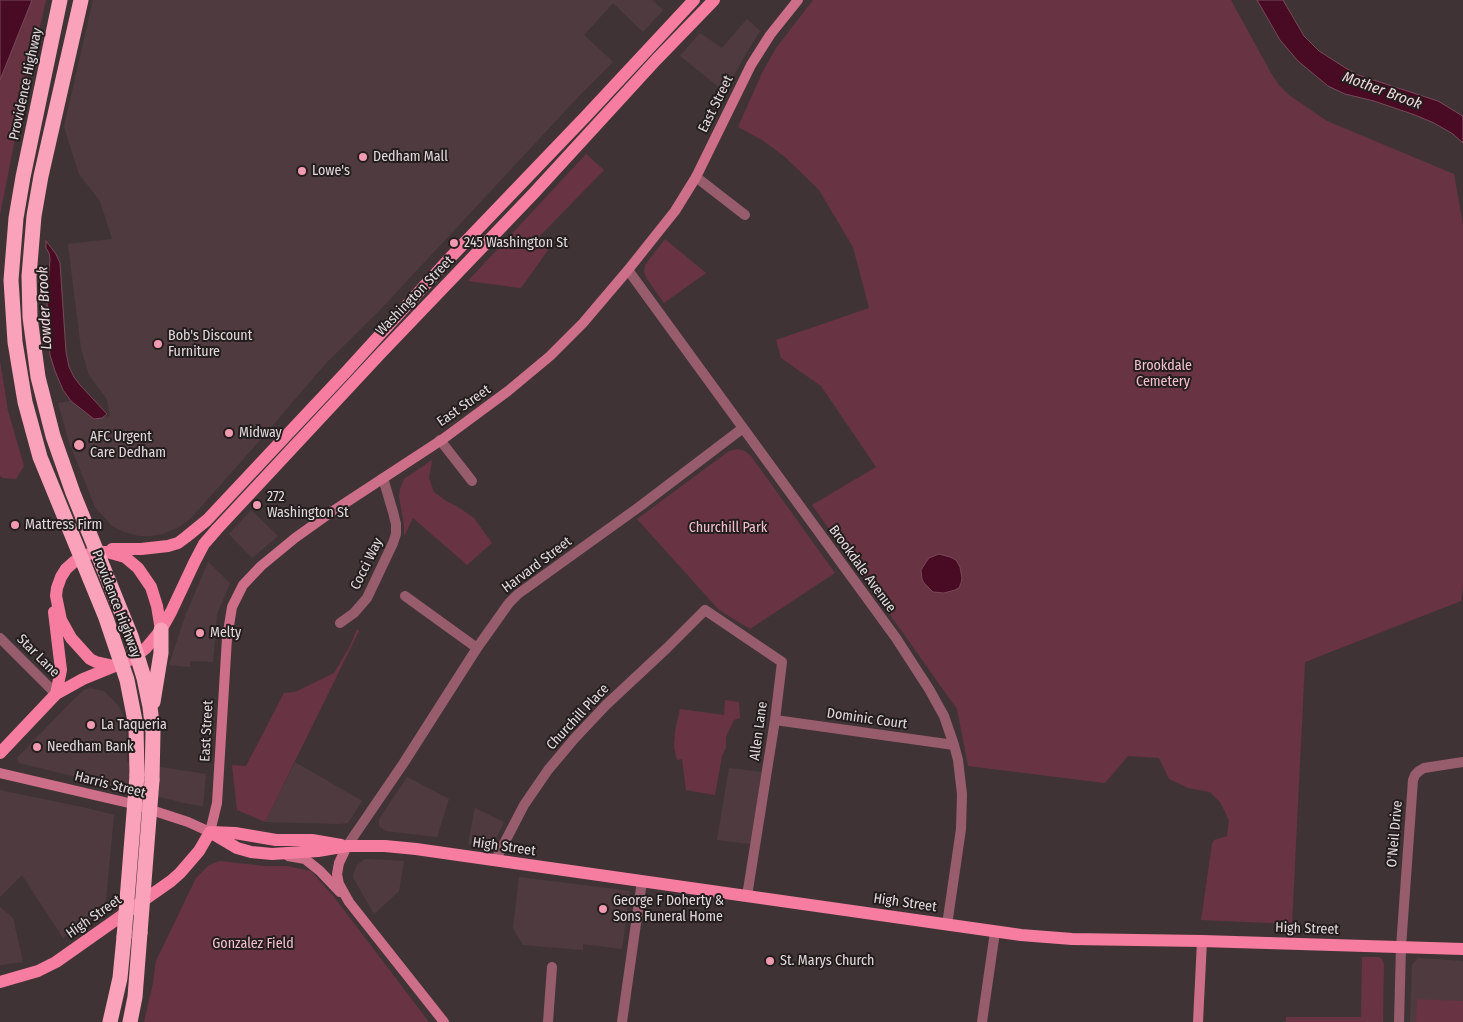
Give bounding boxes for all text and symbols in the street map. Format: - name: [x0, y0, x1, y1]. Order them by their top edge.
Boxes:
- street label: Providence Highway: [6, 26, 46, 142]
- water label: Mother Brook: [1340, 68, 1424, 114]
- street label: East Street: [695, 73, 737, 135]
- place label: Dedham Mall: [373, 149, 448, 165]
- marker: Dedham Mall: [357, 151, 369, 163]
- place label: Lowe's: [312, 163, 350, 179]
- marker: Lowe's: [296, 165, 308, 177]
- place label: 245 Washington St: [464, 235, 568, 251]
- marker: 245 Washington St: [448, 237, 460, 249]
- street label: Washington Street: [373, 253, 457, 339]
- water label: Lowder Brook: [34, 266, 56, 350]
- place label: Bob's Discount Furniture: [168, 328, 252, 361]
- marker: Bob's Discount Furniture: [152, 338, 164, 350]
- park label: Brookdale Cemetery: [1134, 358, 1192, 391]
- street label: East Street: [434, 382, 494, 430]
- place label: Midway: [239, 425, 282, 441]
- marker: Midway: [223, 427, 235, 439]
- place label: AFC Urgent Care Dedham: [90, 429, 166, 462]
- marker: AFC Urgent Care Dedham: [72, 438, 86, 452]
- place label: 272 Washington St: [267, 489, 349, 522]
- marker: 272 Washington St: [251, 499, 263, 511]
- place label: Mattress Firm: [25, 517, 102, 533]
- marker: Mattress Firm: [9, 519, 21, 531]
- park label: Churchill Park: [689, 520, 767, 536]
- street label: Brookdale Avenue: [825, 522, 899, 616]
- street label: Harvard Street: [499, 533, 575, 597]
- street label: Cocci Way: [347, 535, 387, 593]
- street label: Providence Highway: [88, 548, 144, 660]
- place label: Melty: [210, 625, 241, 641]
- marker: Melty: [194, 627, 206, 639]
- street label: Star Lane: [13, 631, 63, 681]
- street label: Churchill Place: [543, 681, 613, 753]
- street label: East Street: [197, 700, 217, 762]
- street label: Allen Lane: [747, 700, 771, 762]
- street label: Dominic Court: [826, 705, 908, 733]
- place label: La Taqueria: [101, 717, 167, 733]
- marker: La Taqueria: [85, 719, 97, 731]
- place label: Needham Bank: [47, 739, 134, 755]
- marker: Needham Bank: [31, 741, 43, 753]
- street label: Harris Street: [73, 768, 147, 802]
- street label: O'Neil Drive: [1384, 800, 1406, 868]
- street label: High Street: [471, 834, 537, 860]
- street label: High Street: [872, 890, 938, 916]
- street label: High Street: [63, 892, 125, 942]
- place label: George F Doherty & Sons Funeral Home: [613, 893, 724, 926]
- marker: George F Doherty & Sons Funeral Home: [597, 903, 609, 915]
- street label: High Street: [1275, 919, 1339, 939]
- park label: Gonzalez Field: [212, 936, 294, 952]
- place label: St. Marys Church: [780, 953, 874, 969]
- marker: St. Marys Church: [764, 955, 776, 967]

